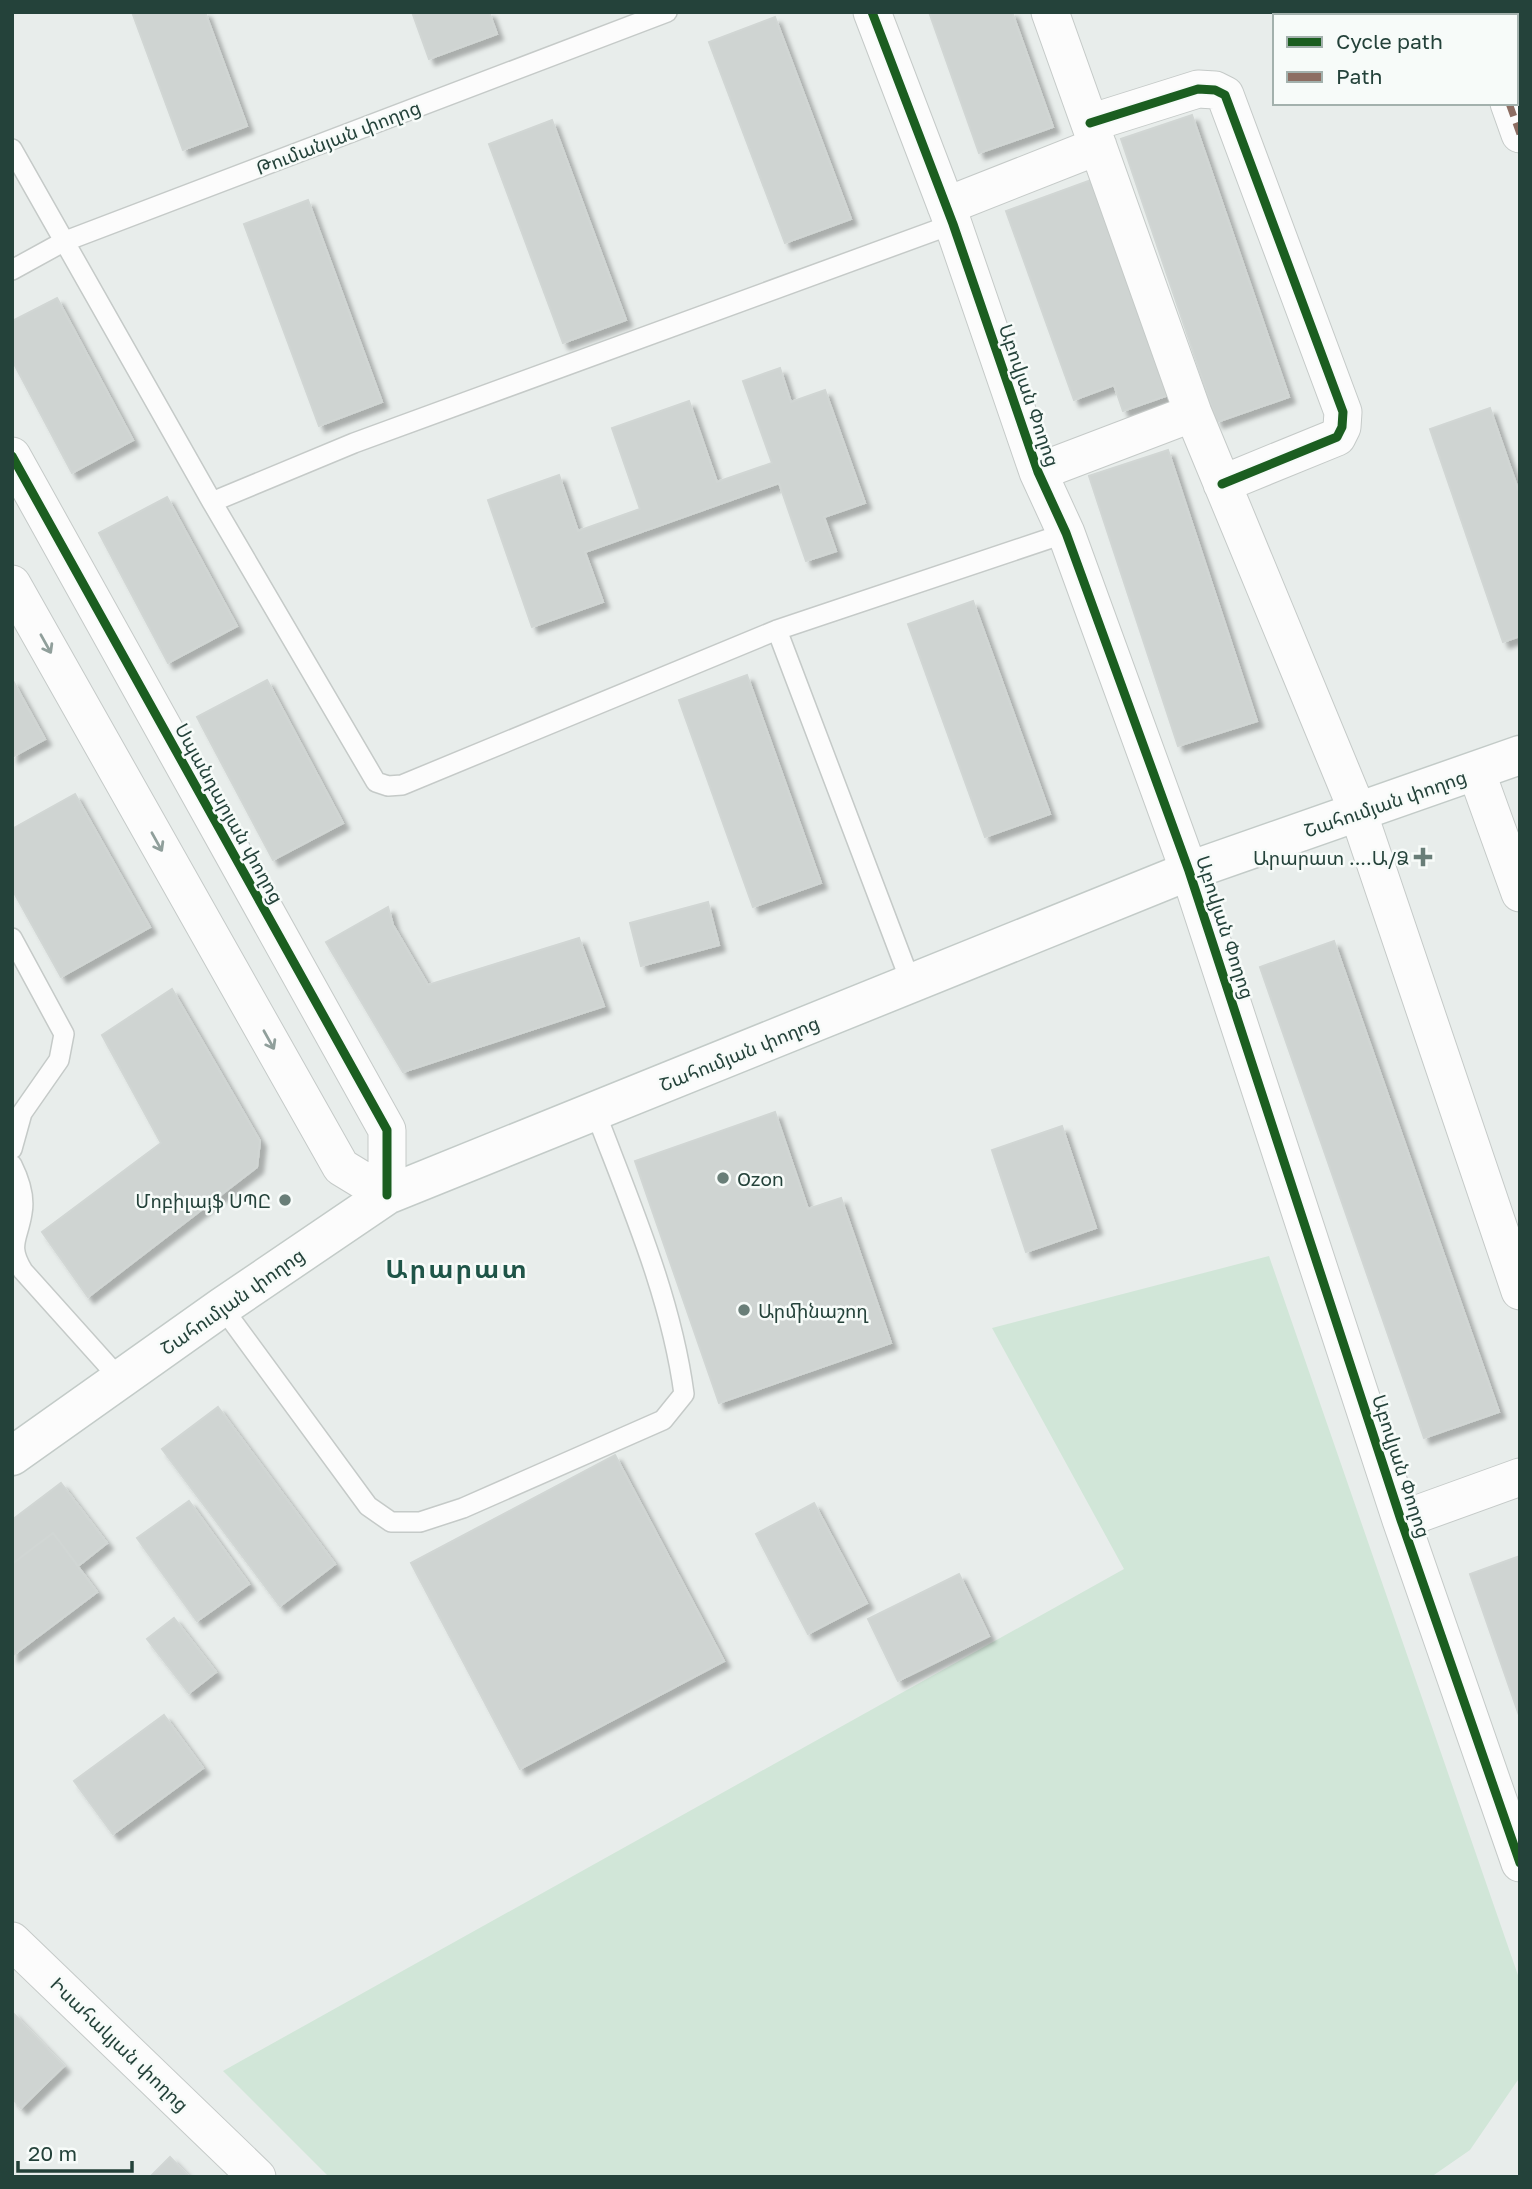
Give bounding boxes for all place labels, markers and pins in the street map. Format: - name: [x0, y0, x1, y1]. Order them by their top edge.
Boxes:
- place label: Արարատ ....Ա/Ձ: [1253, 846, 1409, 870]
- marker: Արարատ ....Ա/Ձ: [1415, 849, 1431, 865]
- place label: Ozon: [737, 1167, 784, 1190]
- marker: Ozon: [715, 1170, 731, 1186]
- place label: Մոբիլայֆ ՍՊԸ: [135, 1189, 271, 1213]
- marker: Մոբիլայֆ ՍՊԸ: [277, 1192, 293, 1208]
- place label: Արմինաշող: [758, 1299, 869, 1323]
- marker: Արմինաշող: [736, 1302, 752, 1318]

